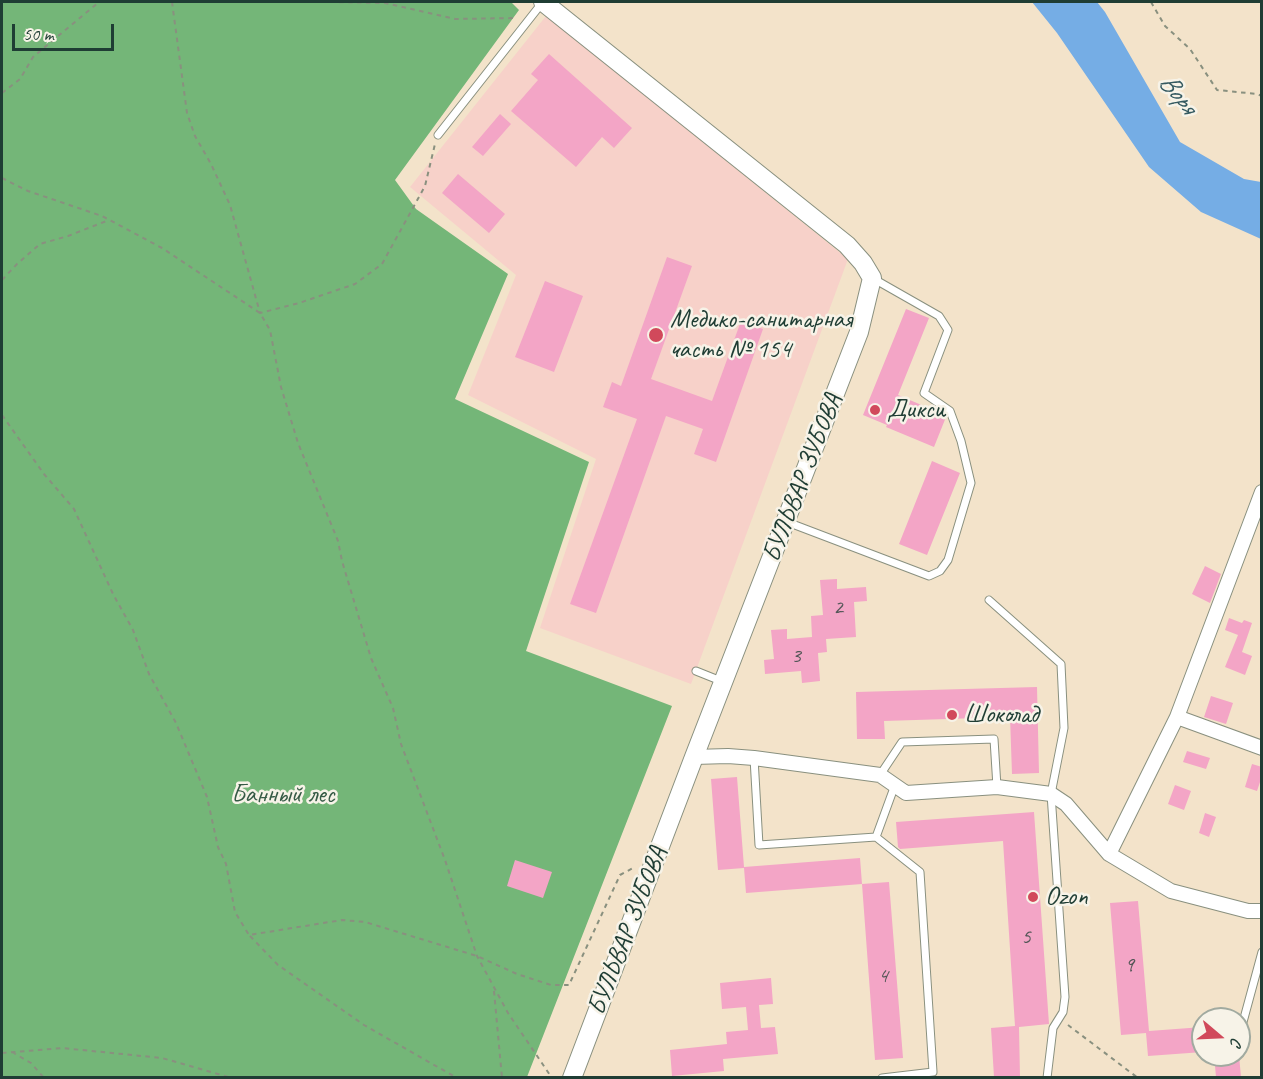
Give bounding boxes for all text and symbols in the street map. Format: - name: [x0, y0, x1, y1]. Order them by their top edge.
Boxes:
- scale bar: [15, 12, 117, 50]
- text: 50 m: [23, 23, 54, 45]
- water label: Воря: [1151, 67, 1203, 121]
- place label: Медико-санитарная часть № 154: [670, 304, 852, 366]
- marker: Медико-санитарная часть № 154: [647, 326, 665, 344]
- street label: БУЛЬВАР ЗУБОВА: [757, 390, 849, 566]
- place label: Дикси: [887, 394, 945, 426]
- marker: Дикси: [868, 403, 882, 417]
- house number: 2: [833, 595, 843, 621]
- house number: 3: [791, 643, 801, 669]
- place label: Шоколад: [964, 699, 1039, 731]
- marker: Шоколад: [945, 708, 959, 722]
- park label: Банный лес: [231, 779, 335, 811]
- street label: БУЛЬВАР ЗУБОВА: [582, 843, 674, 1019]
- place label: Ozon: [1045, 881, 1088, 913]
- marker: Ozon: [1026, 890, 1040, 904]
- house number: 5: [1021, 924, 1031, 950]
- house number: 9: [1124, 952, 1134, 978]
- house number: 4: [878, 963, 888, 989]
- north arrow: [1191, 1007, 1251, 1067]
- text: С: [1225, 1035, 1247, 1049]

